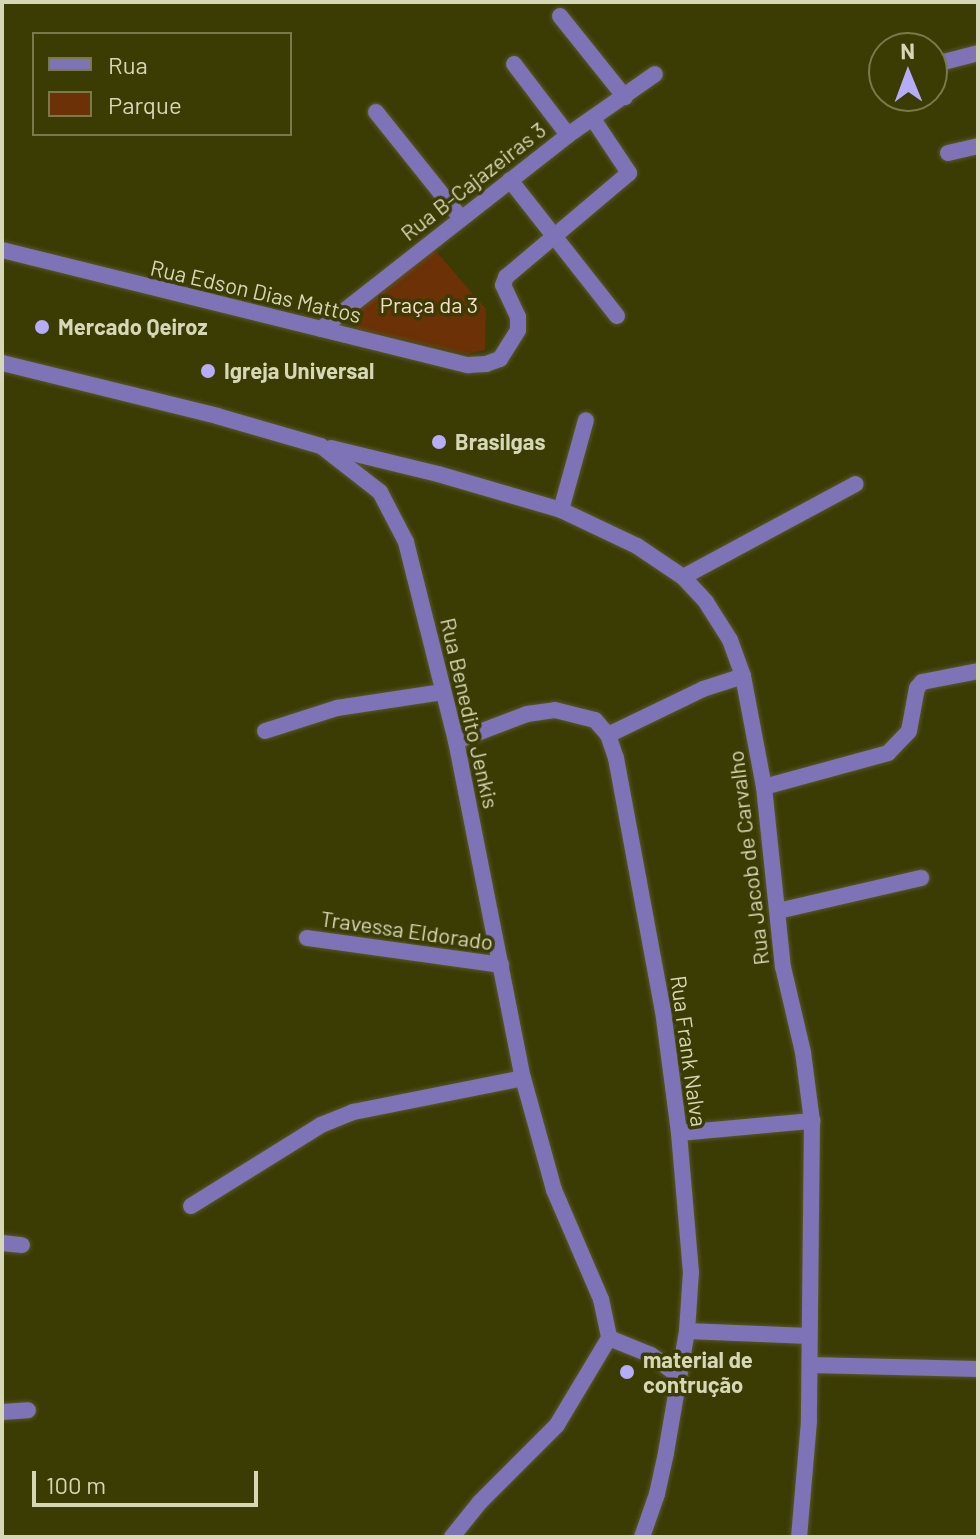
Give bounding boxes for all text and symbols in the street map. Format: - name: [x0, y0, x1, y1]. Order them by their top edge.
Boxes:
- legend: [32, 32, 292, 136]
- north arrow: [868, 32, 948, 112]
- text: N: [900, 37, 915, 63]
- text: Rua: [108, 50, 148, 79]
- text: Parque: [108, 90, 182, 119]
- street label: Rua B-Cajazeiras 3: [395, 116, 551, 246]
- street label: Rua Edson Dias Mattos: [148, 254, 364, 328]
- park label: Praça da 3: [380, 292, 478, 318]
- place label: Mercado Qeiroz: [58, 314, 208, 340]
- marker: Mercado Qeiroz: [33, 318, 51, 336]
- place label: Igreja Universal: [224, 358, 374, 384]
- marker: Igreja Universal: [199, 362, 217, 380]
- place label: Brasilgas: [455, 429, 545, 455]
- marker: Brasilgas: [430, 433, 448, 451]
- street label: Rua Benedito Jenkis: [435, 615, 505, 811]
- street label: Rua Jacob de Carvalho: [722, 749, 774, 967]
- street label: Travessa Eldorado: [319, 905, 495, 955]
- street label: Rua Frank Nalva: [665, 974, 713, 1128]
- place label: material de contrução: [643, 1346, 753, 1398]
- marker: material de contrução: [618, 1363, 636, 1381]
- scale bar: [36, 1455, 262, 1505]
- text: 100 m: [46, 1470, 106, 1499]

